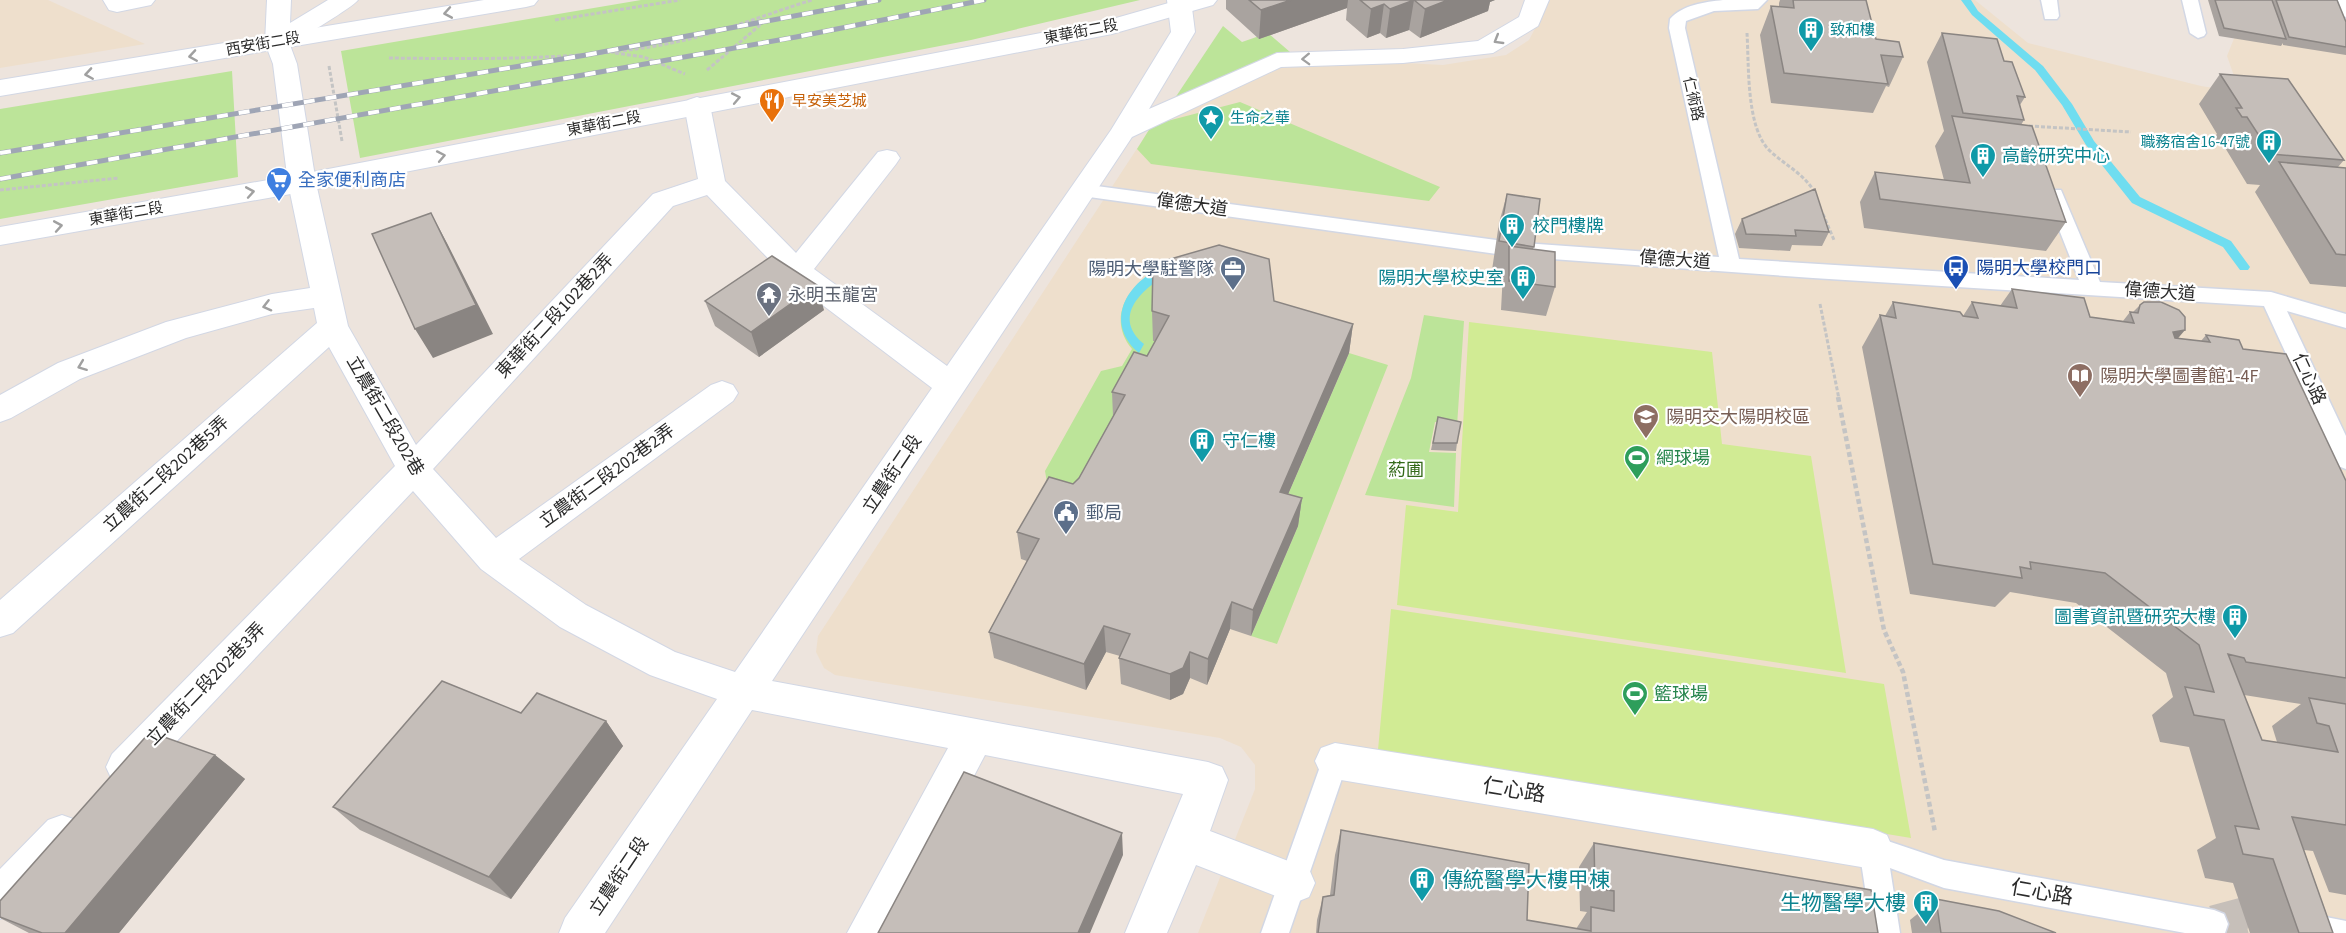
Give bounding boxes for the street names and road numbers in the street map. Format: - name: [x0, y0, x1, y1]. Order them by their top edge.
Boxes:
- street label: 東華街二段: [1042, 15, 1120, 49]
- street label: 西安街二段: [224, 27, 302, 61]
- street label: 仁術路: [1678, 75, 1708, 123]
- street label: 東華街二段: [565, 107, 643, 141]
- street label: 偉德大道: [1155, 188, 1229, 222]
- street label: 東華街二段: [87, 197, 165, 231]
- street label: 偉德大道: [1638, 245, 1712, 275]
- street label: 東華街二段102巷2弄: [491, 248, 619, 384]
- street label: 偉德大道: [2123, 277, 2197, 307]
- street label: 仁心路: [2286, 349, 2332, 409]
- street label: 立農街二段202巷: [340, 351, 430, 481]
- street label: 立農街二段202巷5弄: [98, 411, 234, 537]
- street label: 立農街二段202巷2弄: [534, 418, 680, 534]
- street label: 立農街二段: [856, 430, 928, 518]
- street label: 立農街二段202巷3弄: [141, 617, 271, 751]
- street label: 仁心路: [1481, 770, 1547, 810]
- street label: 立農街二段: [583, 832, 655, 920]
- street label: 仁心路: [2008, 872, 2076, 912]

